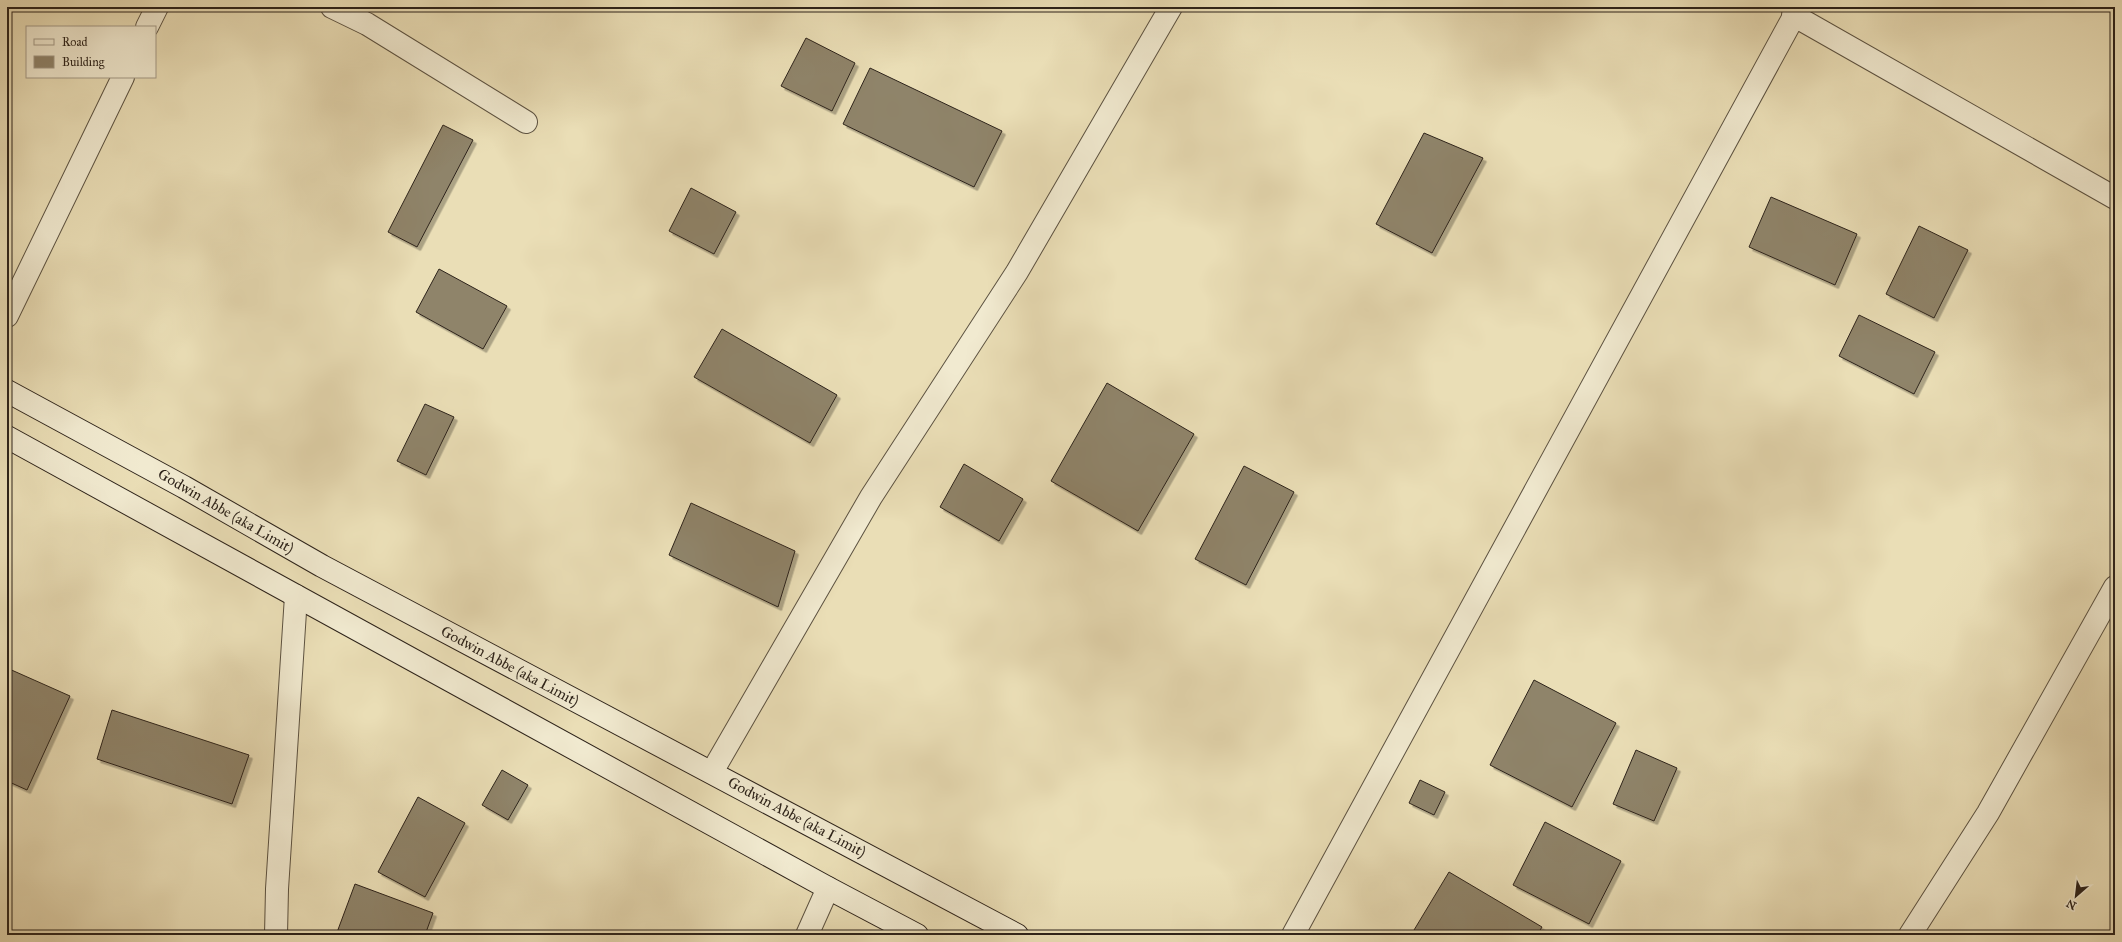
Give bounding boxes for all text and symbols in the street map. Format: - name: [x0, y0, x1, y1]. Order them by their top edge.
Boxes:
- legend: [26, 26, 156, 78]
- text: Road: [62, 35, 88, 49]
- text: Building: [62, 55, 105, 70]
- street label: Godwin Abbe (aka Limit): [154, 465, 297, 558]
- street label: Godwin Abbe (aka Limit): [437, 622, 582, 711]
- street label: Godwin Abbe (aka Limit): [724, 773, 869, 862]
- north arrow: [2056, 876, 2096, 916]
- text: N: [2064, 896, 2079, 912]

